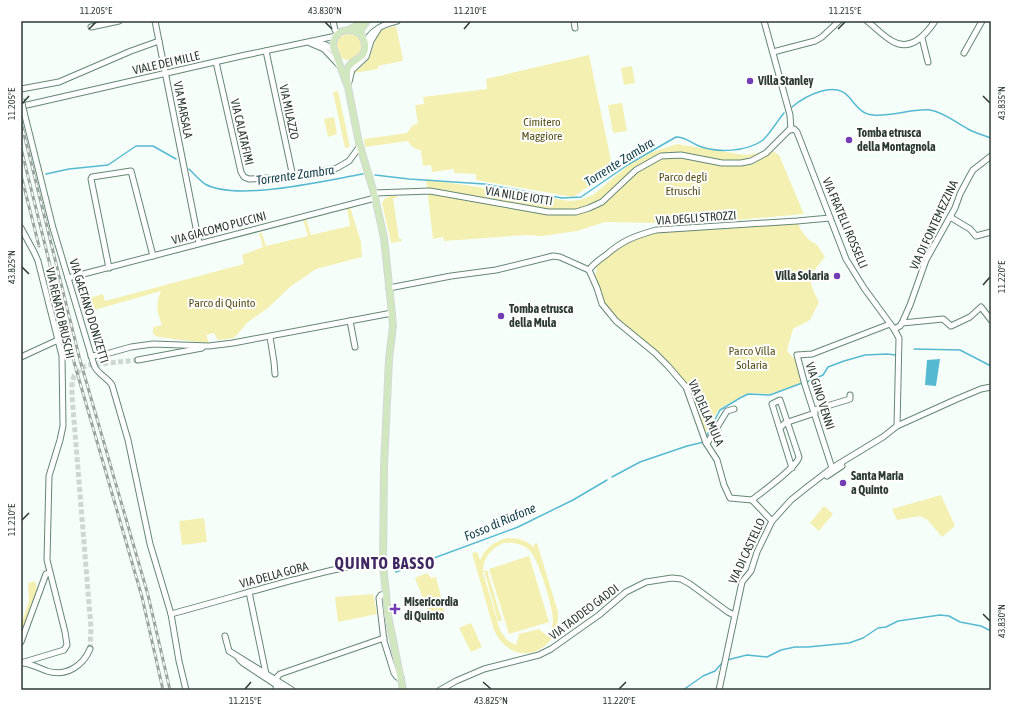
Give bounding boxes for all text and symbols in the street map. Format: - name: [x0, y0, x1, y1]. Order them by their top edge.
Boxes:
- text: 11.205°E: [80, 5, 113, 16]
- text: 43.830°N: [308, 5, 342, 16]
- text: 11.210°E: [454, 5, 487, 16]
- text: 11.215°E: [829, 5, 862, 16]
- street label: VIALE DEI MILLE: [131, 49, 201, 77]
- place label: Villa Stanley: [757, 74, 814, 88]
- marker: Villa Stanley: [745, 76, 755, 86]
- street label: VIA MARSALA: [171, 80, 195, 140]
- street label: VIA MILAZZO: [276, 83, 302, 141]
- text: 43.835°N: [996, 86, 1007, 120]
- text: 11.205°E: [6, 87, 17, 120]
- street label: VIA CALATAFIMI: [228, 98, 256, 166]
- park label: Cimitero Maggiore: [521, 115, 563, 143]
- place label: Tomba etrusca della Montagnola: [857, 126, 936, 154]
- water label: Torrente Zambra: [582, 135, 656, 189]
- marker: Tomba etrusca della Montagnola: [844, 135, 854, 145]
- water label: Torrente Zambra: [255, 162, 335, 188]
- park label: Parco degli Etruschi: [659, 170, 707, 198]
- street label: VIA FRATELLI ROSSELLI: [820, 175, 870, 271]
- street label: VIA DI FONTEMEZZINA: [907, 178, 961, 272]
- street label: VIA NILDE IOTTI: [484, 184, 554, 208]
- street label: VIA DEGLI STROZZI: [655, 208, 737, 228]
- street label: VIA GIACOMO PUCCINI: [170, 209, 268, 247]
- text: 43.825°N: [6, 250, 17, 284]
- street label: VIA GAETANO DONIZETTI: [66, 257, 112, 365]
- text: 11.220°E: [996, 260, 1007, 293]
- street label: VIA RENATO BRUSCHI: [43, 266, 77, 360]
- place label: Villa Solaria: [774, 269, 829, 283]
- marker: Villa Solaria: [832, 271, 842, 281]
- park label: Parco di Quinto: [189, 296, 256, 310]
- place label: Tomba etrusca della Mula: [509, 302, 574, 330]
- marker: Tomba etrusca della Mula: [496, 311, 506, 321]
- park label: Parco Villa Solaria: [728, 344, 776, 372]
- street label: VIA GINO VENNI: [803, 361, 837, 431]
- street label: VIA DELLA MULA: [685, 378, 727, 448]
- place label: Santa Maria a Quinto: [851, 469, 904, 497]
- marker: Santa Maria a Quinto: [838, 478, 848, 488]
- water label: Fosso di Riafone: [462, 500, 538, 544]
- text: 11.210°E: [6, 503, 17, 536]
- street label: VIA DI CASTELLO: [726, 516, 768, 586]
- district label: QUINTO BASSO: [335, 554, 435, 572]
- street label: VIA DELLA GORA: [238, 559, 310, 591]
- street label: VIA TADDEO GADDI: [547, 581, 621, 643]
- place label: Misericordia di Quinto: [404, 595, 459, 623]
- marker: Misericordia di Quinto: [389, 603, 401, 615]
- text: 43.830°N: [996, 604, 1007, 638]
- text: 11.215°E: [229, 695, 262, 706]
- text: 43.825°N: [474, 695, 508, 706]
- text: 11.220°E: [603, 695, 636, 706]

